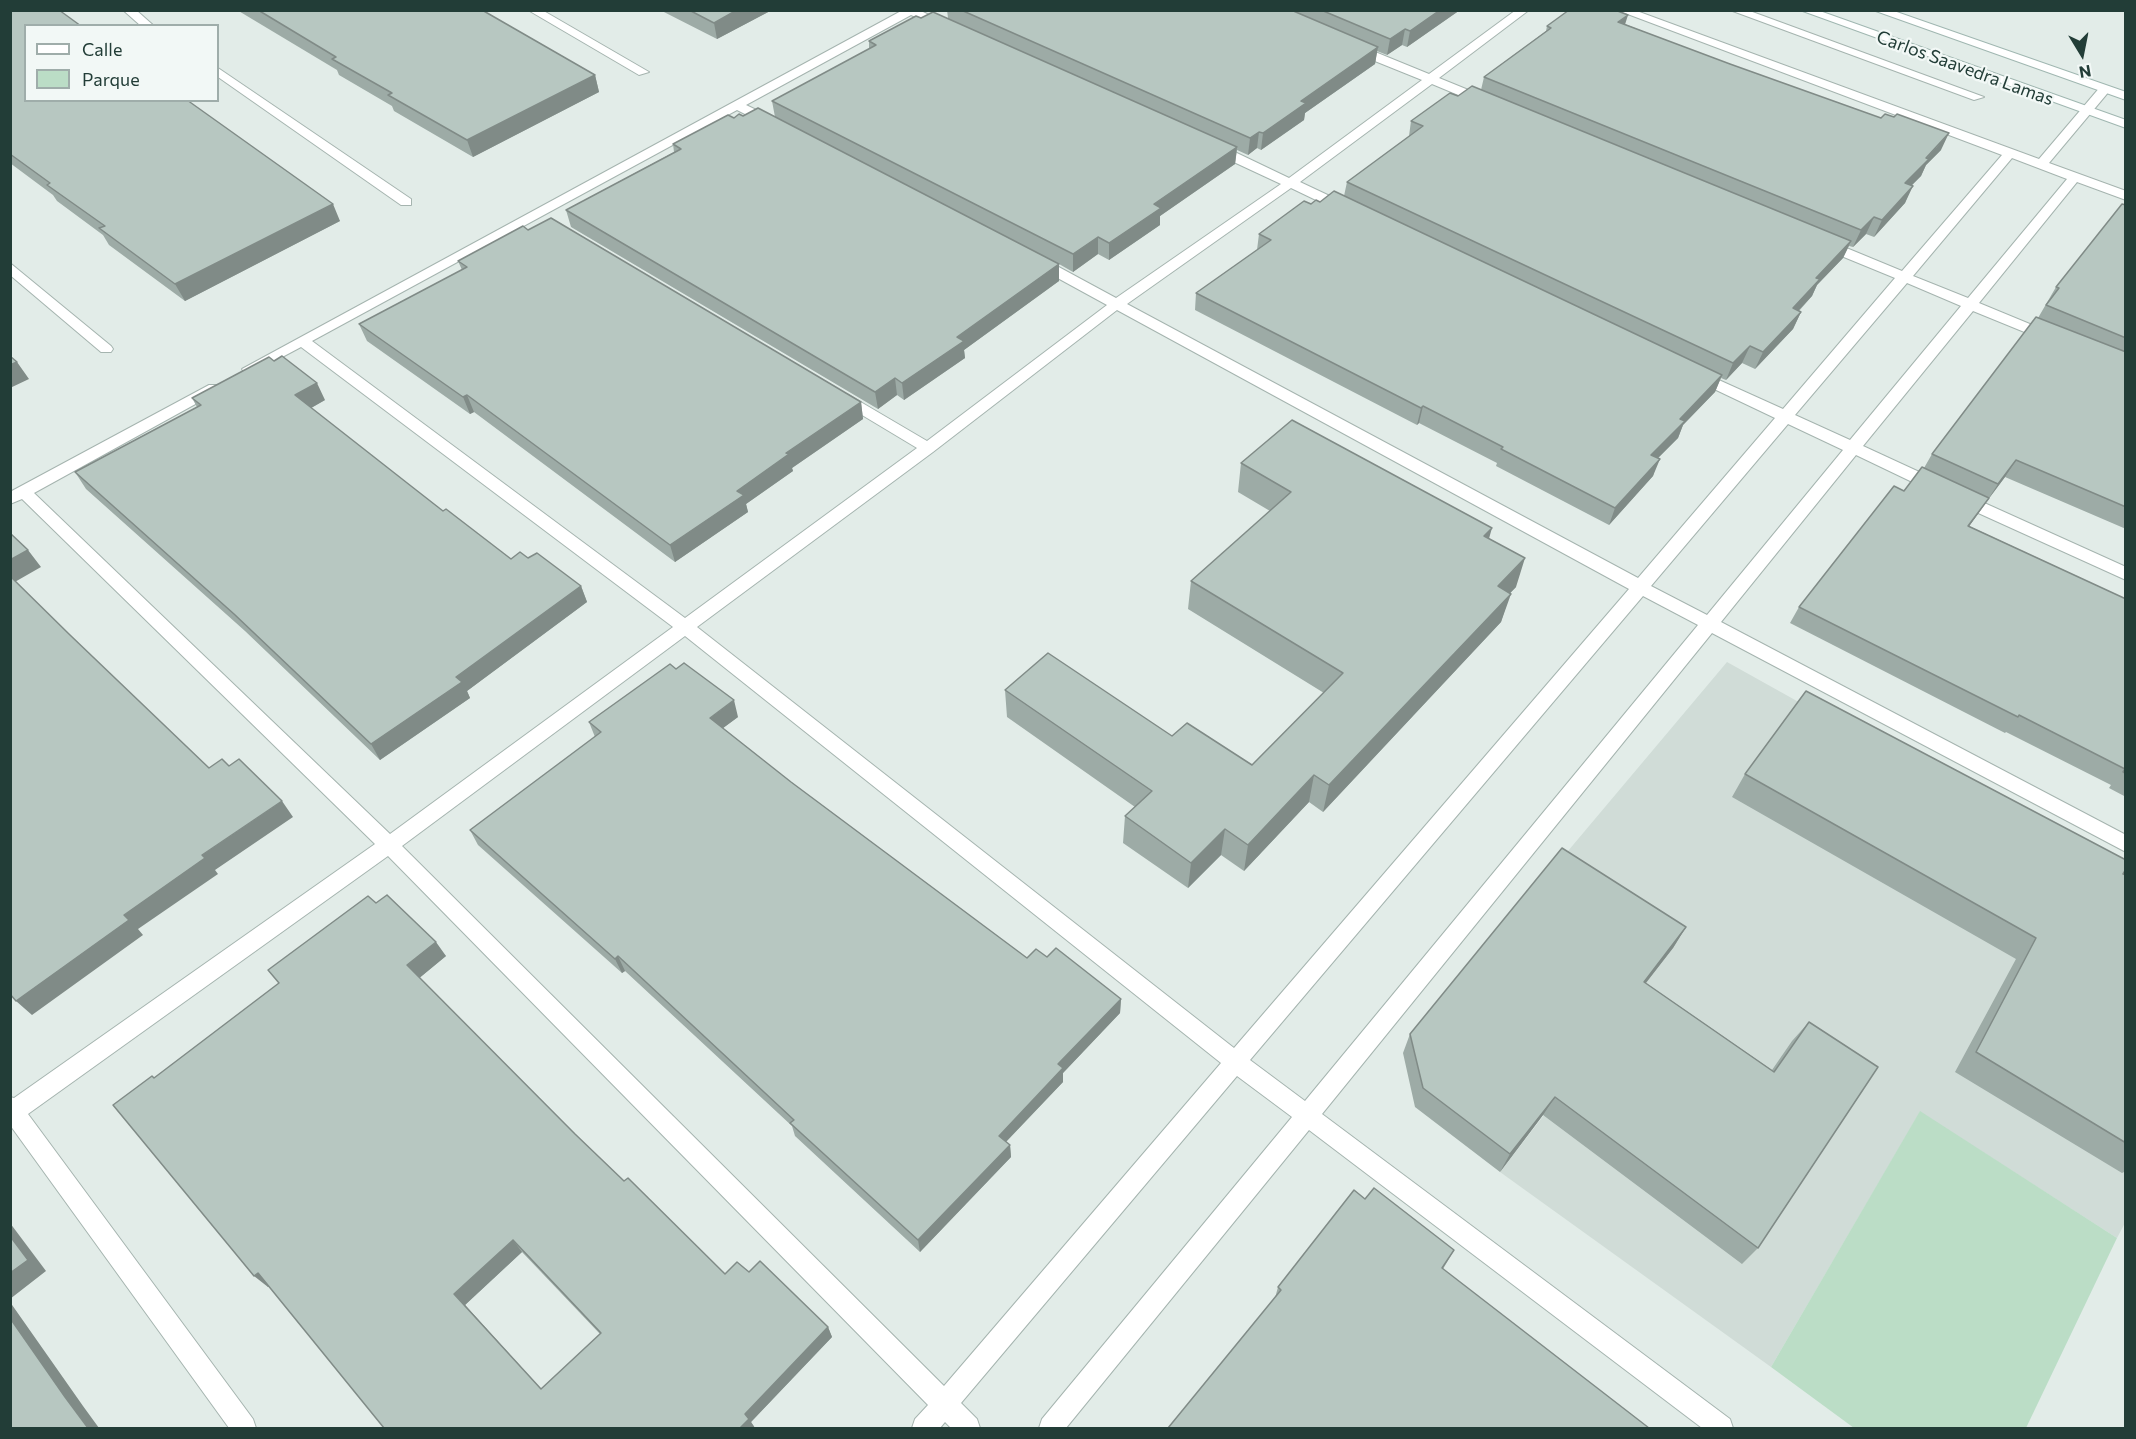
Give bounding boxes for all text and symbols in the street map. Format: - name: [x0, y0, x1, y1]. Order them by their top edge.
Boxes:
- legend: [24, 24, 219, 102]
- north arrow: [2052, 24, 2112, 84]
- street label: Carlos Saavedra Lamas: [1874, 26, 2056, 110]
- text: Calle: [82, 38, 122, 60]
- text: N: [2078, 62, 2093, 83]
- text: Parque: [82, 68, 140, 90]

